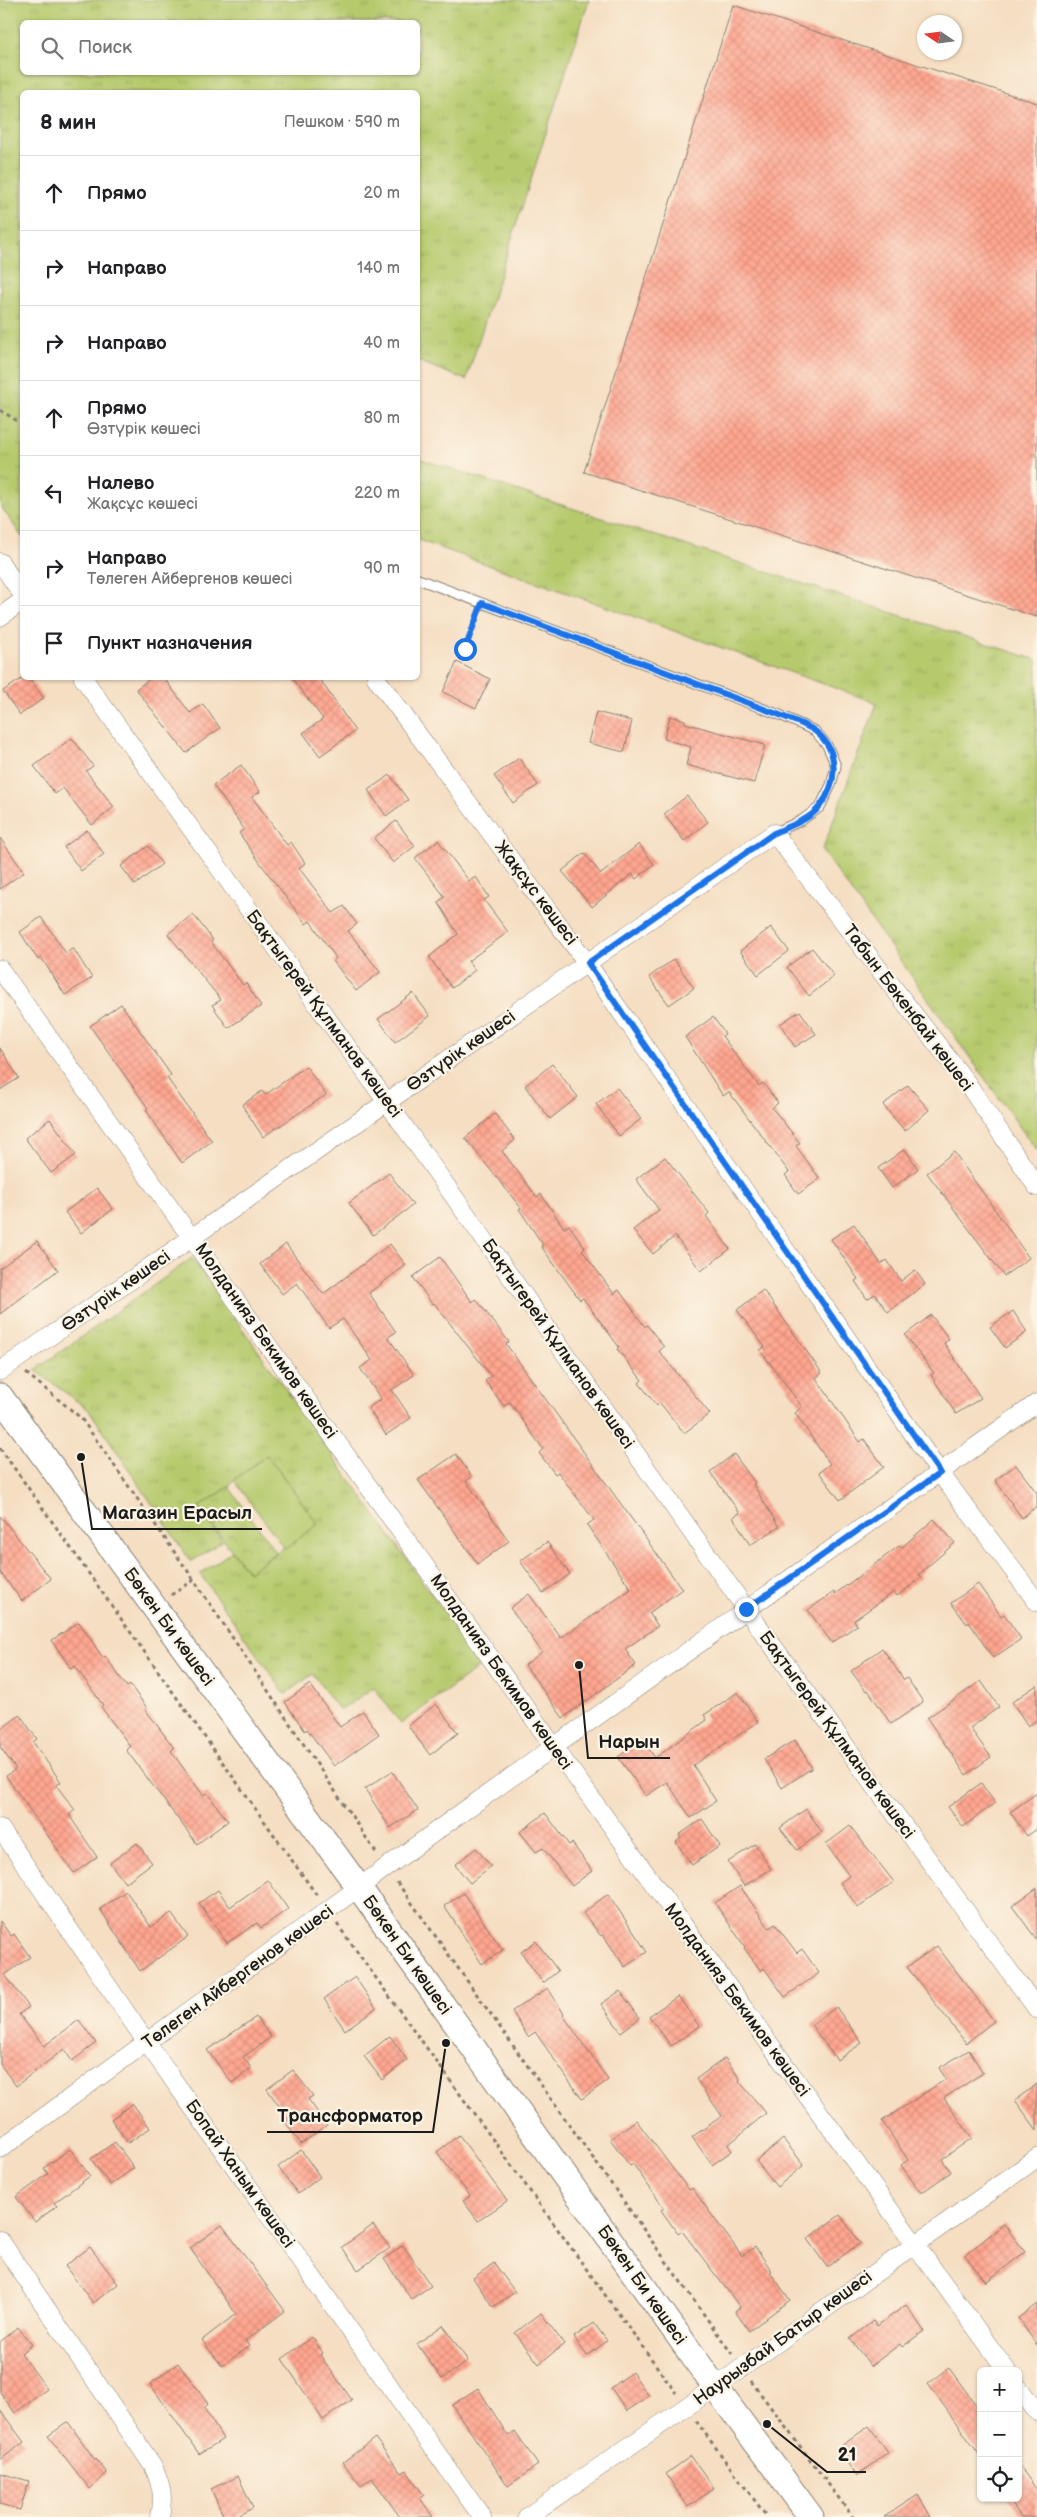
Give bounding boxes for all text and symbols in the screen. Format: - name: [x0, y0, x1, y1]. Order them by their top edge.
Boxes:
- north arrow: [917, 15, 962, 60]
- search box: [20, 20, 420, 75]
- icon: search: [38, 34, 66, 62]
- text: Поиск: [78, 36, 132, 59]
- text: 8 мин: [40, 110, 96, 135]
- text: Пешком · 590 m: [284, 113, 400, 132]
- icon: ahead: [40, 179, 68, 207]
- text: Прямо: [87, 182, 147, 205]
- text: 20 m: [364, 184, 400, 203]
- icon: right: [40, 254, 68, 282]
- text: Направо: [87, 257, 167, 280]
- text: 140 m: [357, 259, 400, 278]
- icon: right: [40, 329, 68, 357]
- text: Направо: [87, 332, 167, 355]
- text: 40 m: [363, 334, 400, 353]
- text: Прямо: [87, 397, 147, 420]
- icon: ahead: [40, 404, 68, 432]
- text: 80 m: [364, 409, 400, 428]
- text: Өзтүрік көшесі: [87, 420, 201, 439]
- text: Налево: [87, 472, 154, 495]
- icon: left: [40, 479, 68, 507]
- text: 220 m: [354, 484, 400, 503]
- text: Жақсұс көшесі: [87, 495, 198, 514]
- text: Направо: [87, 547, 167, 570]
- icon: right: [40, 554, 68, 582]
- text: 90 m: [364, 559, 400, 578]
- text: Төлеген Айбергенов көшесі: [87, 570, 293, 589]
- icon: arrive: [40, 629, 68, 657]
- text: Пункт назначения: [87, 632, 252, 655]
- route start: [454, 638, 477, 661]
- street label: Жақсұс көшесі: [490, 837, 582, 949]
- street label: Бақтыгерей Құлманов көшесі: [242, 906, 406, 1122]
- street label: Табын Бөкенбай көшесі: [838, 921, 978, 1095]
- street label: Өзтүрік көшесі: [403, 1006, 519, 1096]
- street label: Бақтыгерей Құлманов көшесі: [477, 1235, 639, 1453]
- street label: Молданияз Бекимов көшесі: [190, 1239, 342, 1443]
- street label: Өзтүрік көшесі: [58, 1246, 174, 1336]
- callout: Магазин Ерасыл: [92, 1495, 262, 1529]
- text: Магазин Ерасыл: [102, 1502, 252, 1525]
- street label: Бөкен Би көшесі: [119, 1564, 219, 1690]
- street label: Молданияз Бекимов көшесі: [425, 1570, 577, 1774]
- route end: [735, 1598, 758, 1621]
- street label: Бақтыгерей Құлманов көшесі: [755, 1627, 919, 1843]
- callout: Нарын: [588, 1724, 670, 1758]
- text: Нарын: [598, 1731, 660, 1754]
- street label: Бөкен Би көшесі: [358, 1891, 456, 2019]
- street label: Молданияз Бекимов көшесі: [660, 1899, 814, 2101]
- street label: Төлеген Айбергенов көшесі: [138, 1901, 338, 2053]
- street label: Бопай Ханым көшесі: [181, 2096, 299, 2252]
- callout: Трансформатор: [267, 2098, 433, 2132]
- text: Трансформатор: [277, 2105, 424, 2128]
- street label: Бөкен Би көшесі: [593, 2221, 691, 2349]
- street label: Наурызбай Батыр көшесі: [690, 2266, 876, 2410]
- map controls: [977, 2367, 1022, 2502]
- button: +: [977, 2367, 1022, 2412]
- button: −: [977, 2412, 1022, 2457]
- callout: 21: [827, 2438, 866, 2472]
- text: 21: [838, 2444, 856, 2467]
- button: locate: [977, 2457, 1022, 2502]

